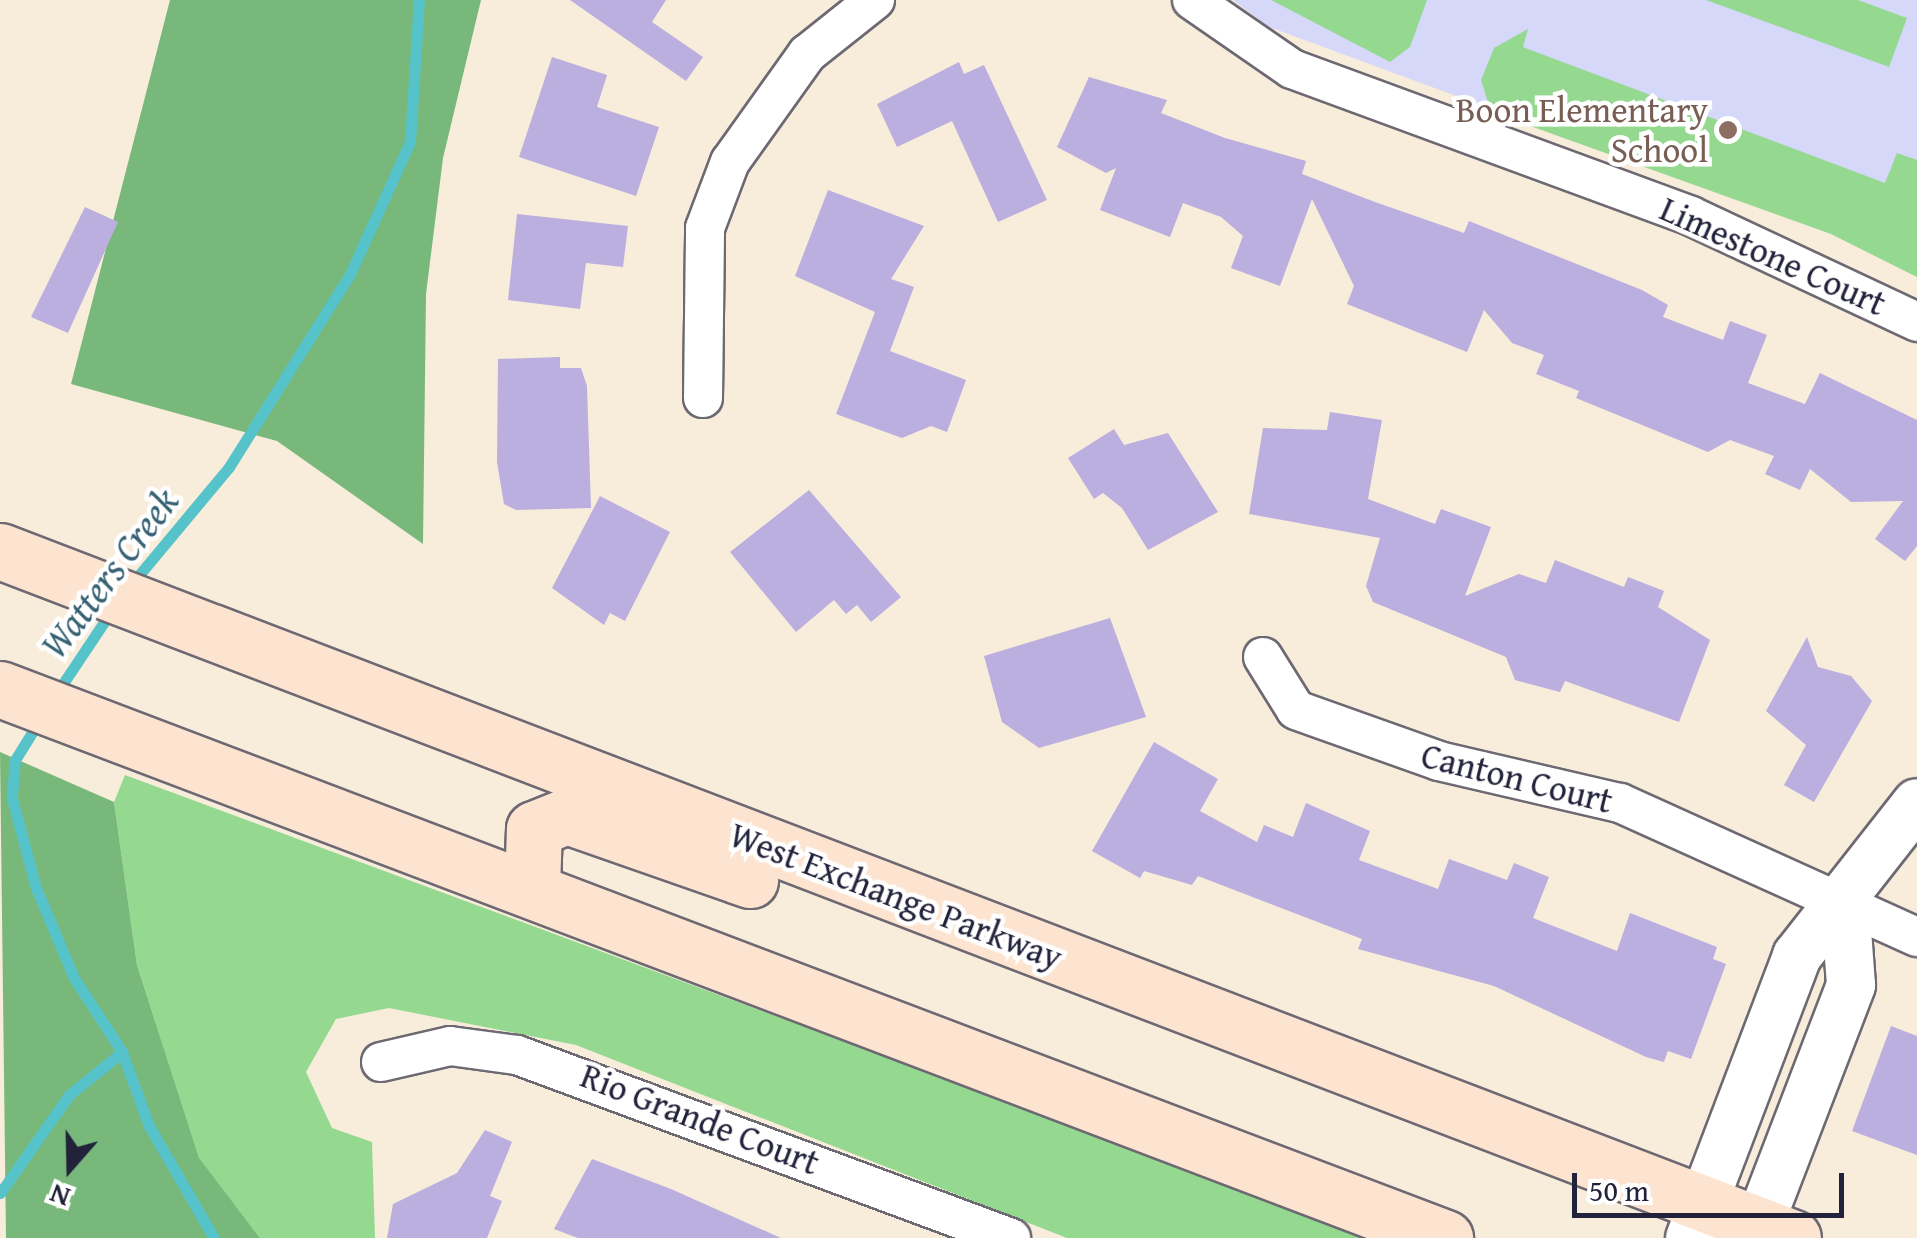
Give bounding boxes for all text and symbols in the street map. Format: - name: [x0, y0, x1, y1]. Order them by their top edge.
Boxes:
- place label: Boon Elementary School: [1456, 89, 1708, 171]
- marker: Boon Elementary School: [1717, 119, 1739, 141]
- street label: Limestone Court: [1654, 188, 1892, 324]
- water label: Watters Creek: [30, 479, 188, 667]
- street label: Canton Court: [1417, 734, 1617, 822]
- street label: West Exchange Parkway: [724, 813, 1068, 979]
- street label: Rio Grande Court: [575, 1054, 825, 1184]
- north arrow: [20, 1118, 120, 1218]
- scale bar: [1577, 1153, 1850, 1215]
- text: 50 m: [1589, 1168, 1649, 1212]
- text: N: [44, 1174, 75, 1219]

